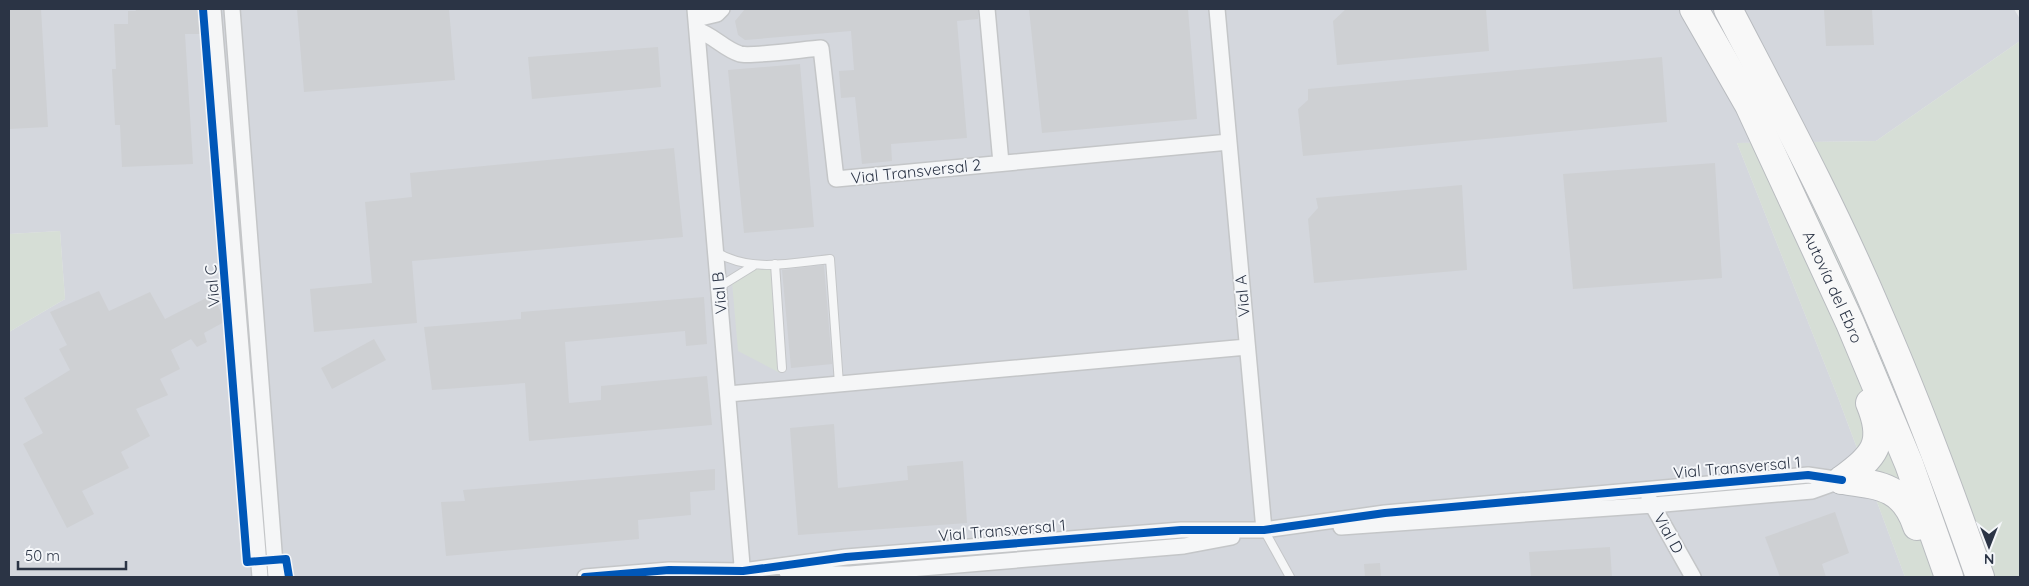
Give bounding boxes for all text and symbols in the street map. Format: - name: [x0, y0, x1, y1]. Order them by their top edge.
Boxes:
- street label: Vial Transversal 2: [850, 154, 982, 188]
- street label: Autovía del Ebro: [1799, 228, 1867, 346]
- street label: Vial C: [200, 264, 224, 308]
- street label: Vial B: [707, 271, 731, 315]
- street label: Vial A: [1230, 274, 1254, 318]
- street label: Vial Transversal 1: [1672, 451, 1802, 483]
- street label: Vial D: [1650, 509, 1688, 557]
- street label: Vial Transversal 1: [937, 514, 1067, 546]
- north arrow: [1964, 521, 2014, 571]
- scale bar: [18, 538, 125, 570]
- text: 50 m: [25, 546, 60, 565]
- text: N: [1984, 550, 1994, 568]

